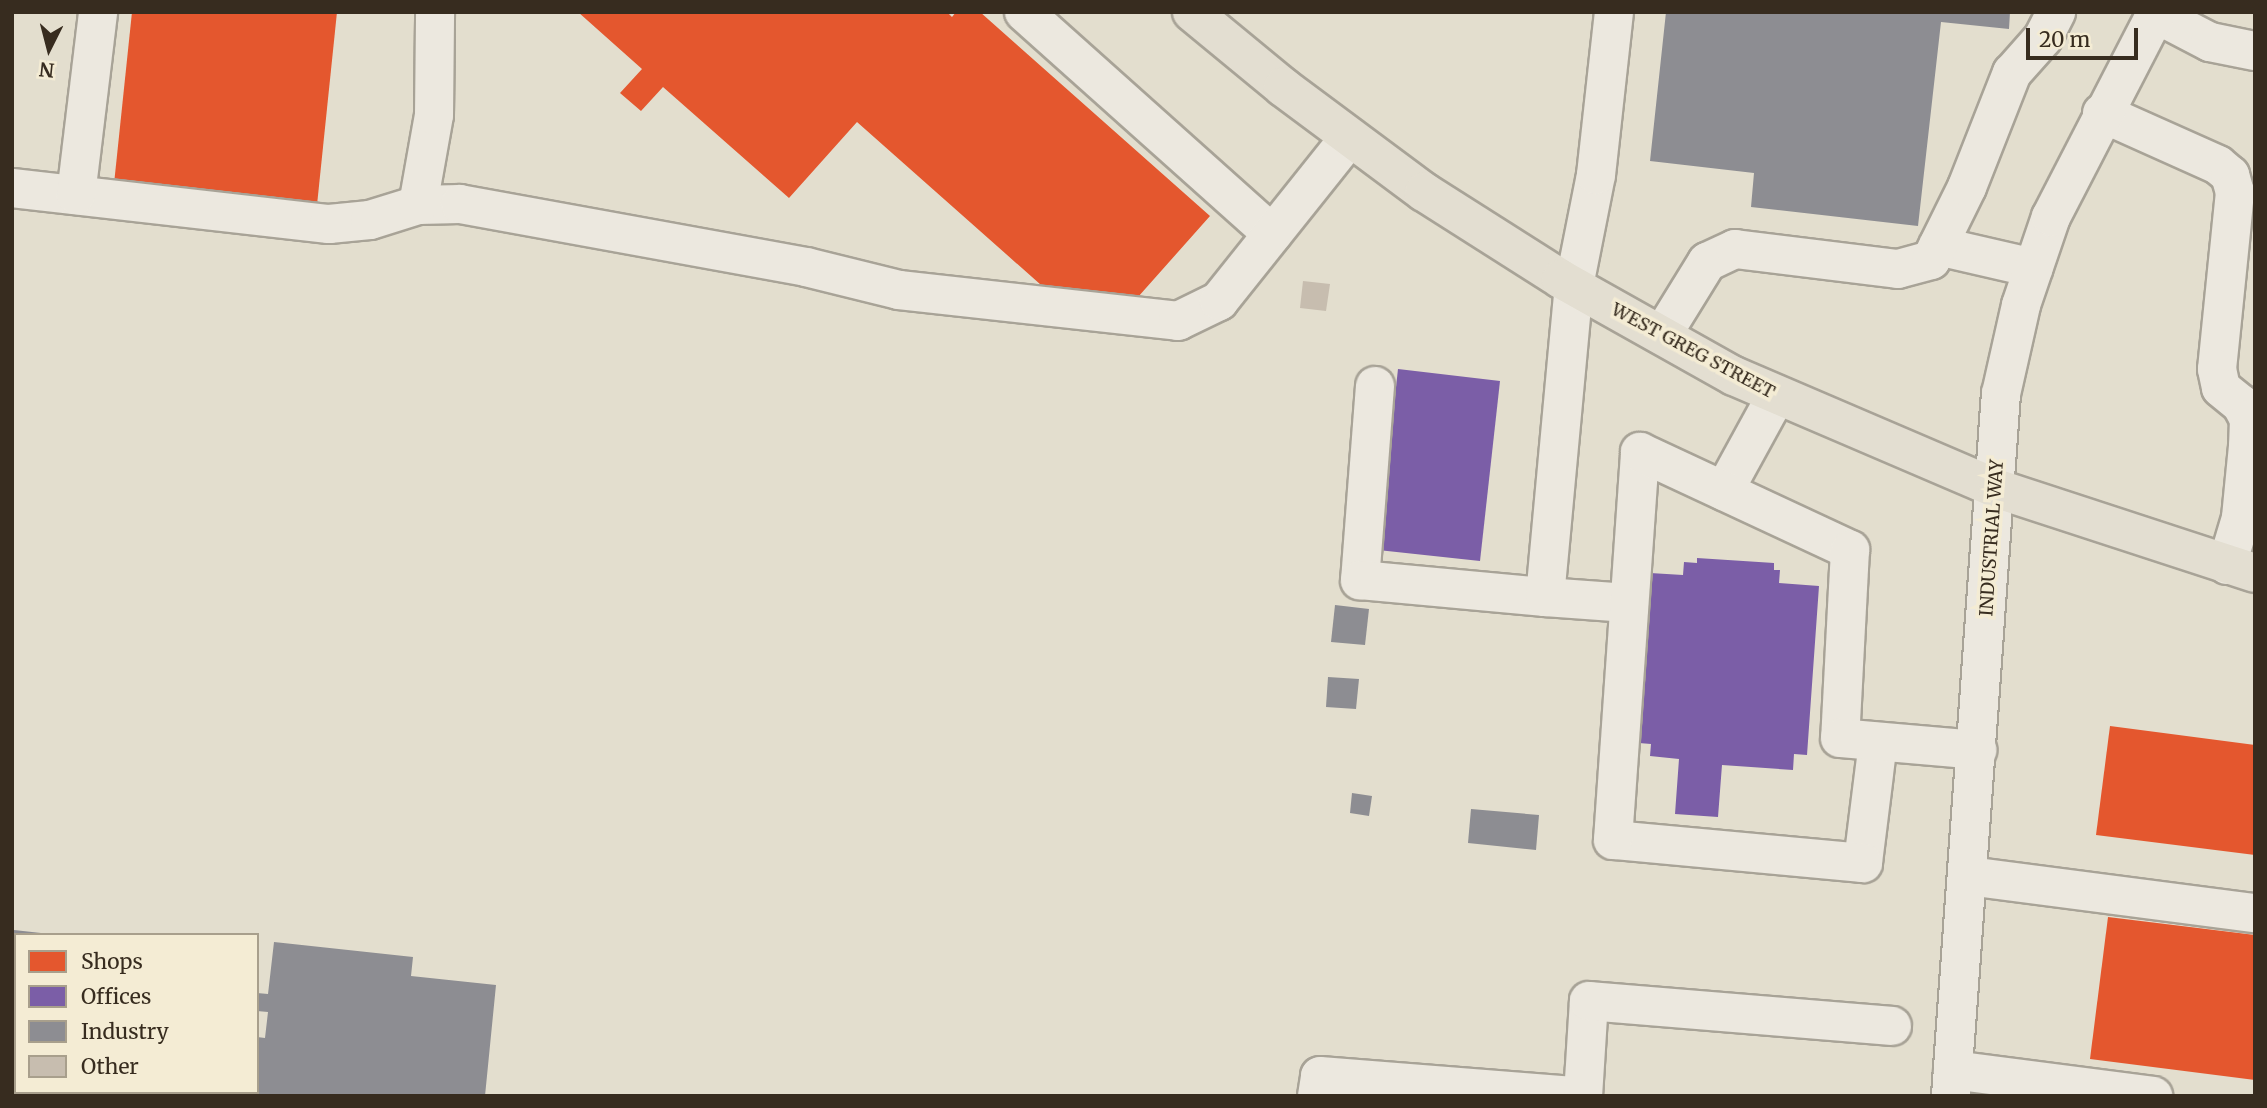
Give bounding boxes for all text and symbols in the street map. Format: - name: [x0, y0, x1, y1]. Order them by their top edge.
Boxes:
- north arrow: [14, 14, 84, 84]
- scale bar: [2029, 14, 2141, 58]
- text: 20 m: [2039, 26, 2090, 53]
- text: N: [38, 57, 56, 83]
- street label: WEST GREG STREET: [1608, 299, 1778, 403]
- street label: INDUSTRIAL WAY: [1976, 459, 2008, 617]
- legend: [14, 933, 259, 1094]
- text: Shops: [81, 948, 143, 975]
- text: Offices: [81, 983, 151, 1010]
- text: Industry: [81, 1018, 169, 1045]
- text: Other: [81, 1053, 139, 1080]

